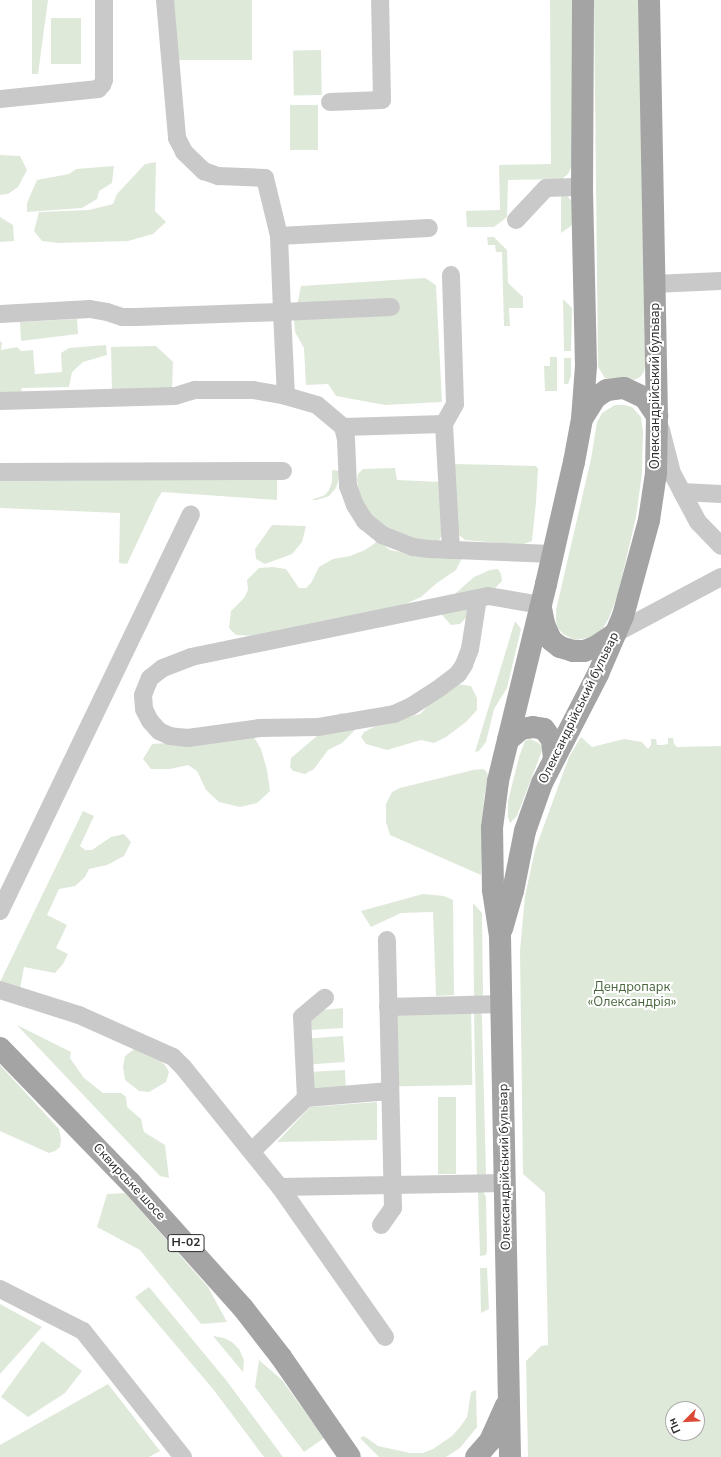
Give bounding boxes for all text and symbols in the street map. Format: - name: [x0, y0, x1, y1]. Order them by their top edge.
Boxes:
- street label: Олександрійський бульвар: [647, 303, 663, 469]
- street label: Олександрійський бульвар: [535, 630, 623, 786]
- park label: Дендропарк «Олександрія»: [588, 980, 676, 1011]
- street label: Олександрійський бульвар: [496, 1084, 514, 1250]
- street label: Сквирське шосе: [89, 1140, 169, 1224]
- road number: Н-02: [167, 1233, 205, 1253]
- north arrow: [665, 1401, 705, 1441]
- text: Пн: [665, 1416, 684, 1436]

